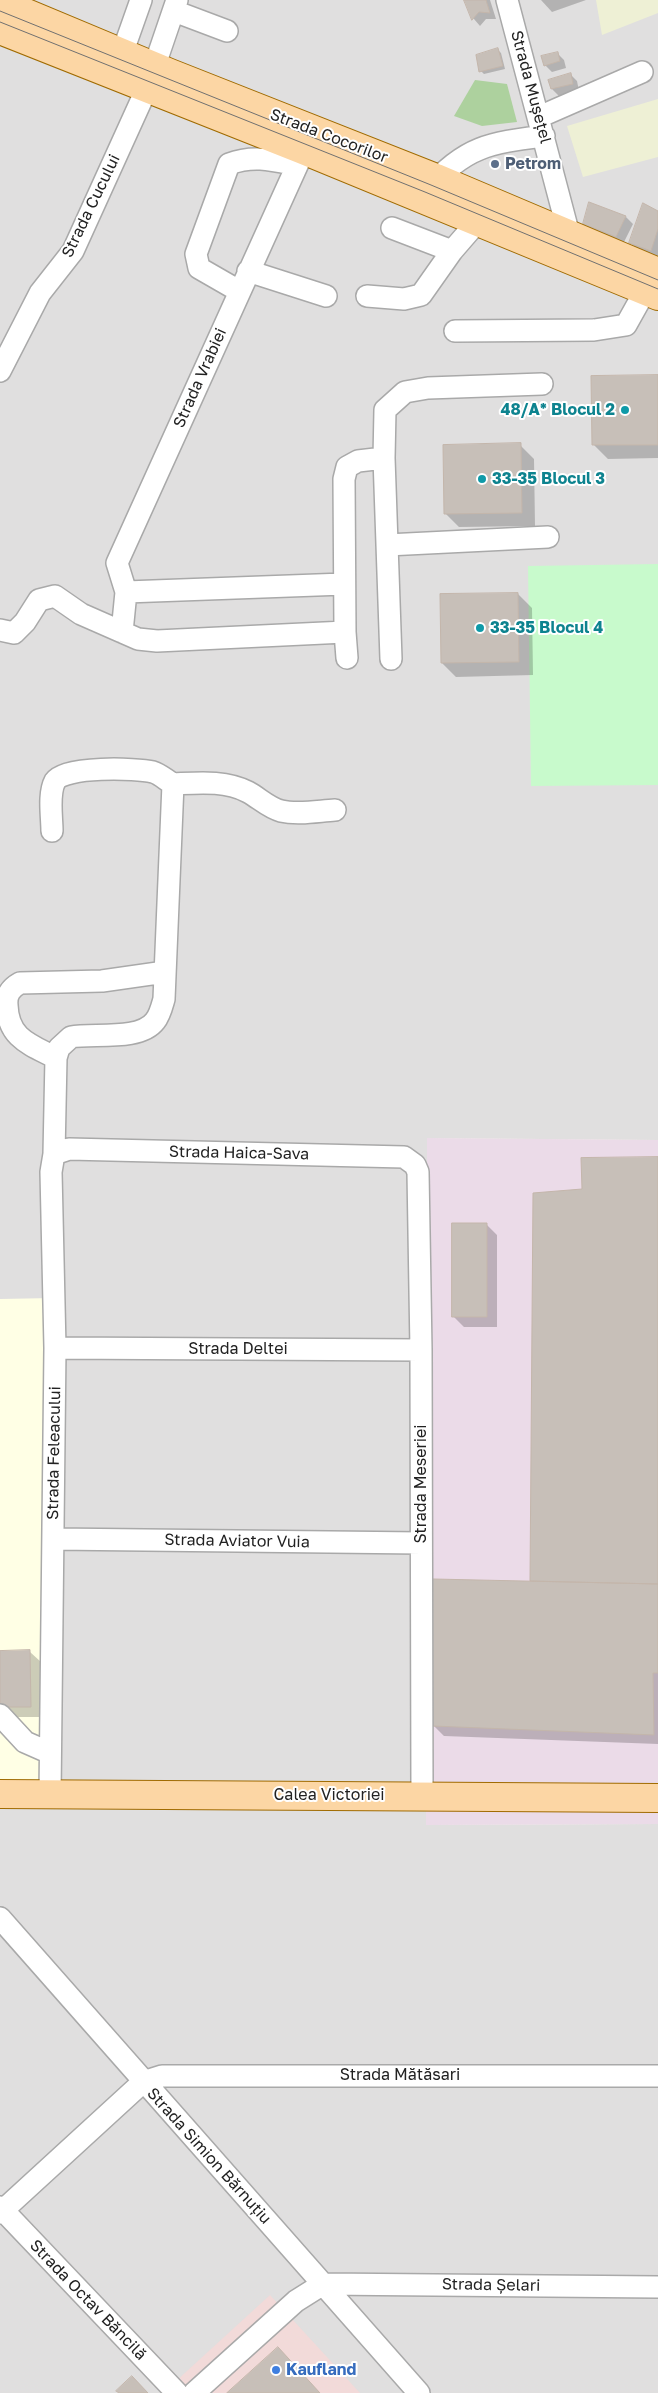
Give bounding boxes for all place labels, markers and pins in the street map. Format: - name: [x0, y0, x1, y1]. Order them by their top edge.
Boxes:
- place label: Petrom: [505, 154, 561, 174]
- marker: Petrom: [489, 158, 501, 170]
- place label: 48/A* Blocul 2: [501, 400, 615, 420]
- marker: 48/A* Blocul 2: [619, 404, 631, 416]
- place label: 33-35 Blocul 3: [492, 469, 605, 489]
- marker: 33-35 Blocul 3: [476, 473, 488, 485]
- place label: 33-35 Blocul 4: [490, 618, 603, 638]
- marker: 33-35 Blocul 4: [474, 622, 486, 634]
- place label: Kaufland: [286, 2360, 356, 2380]
- marker: Kaufland: [270, 2364, 282, 2376]

